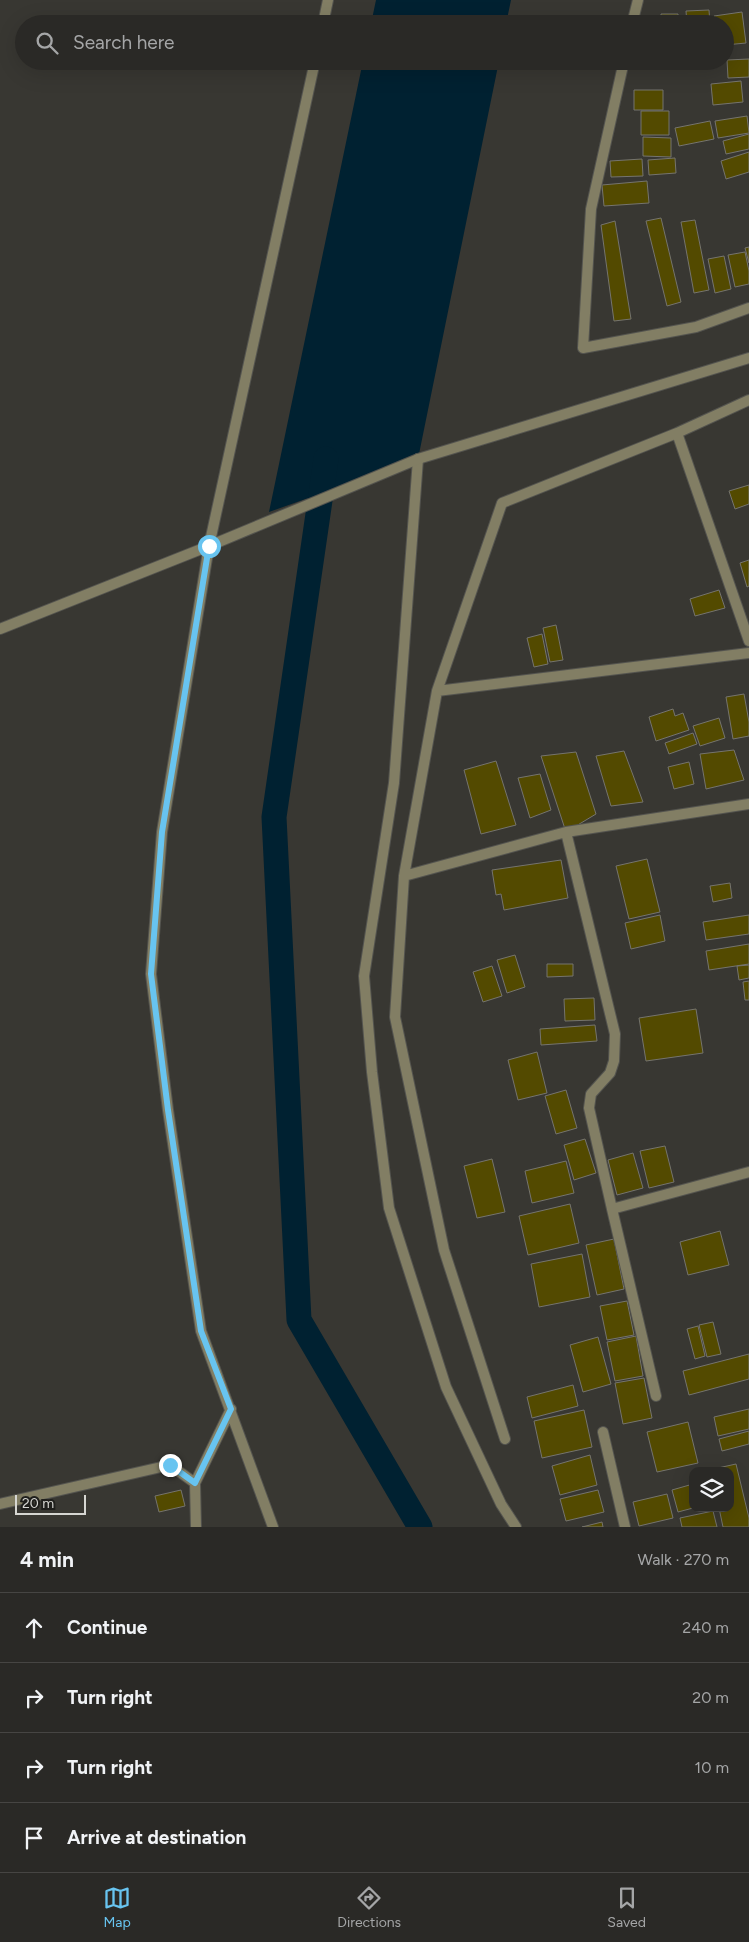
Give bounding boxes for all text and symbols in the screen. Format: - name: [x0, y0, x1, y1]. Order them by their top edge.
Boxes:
- search box: [15, 15, 734, 70]
- icon: search: [33, 29, 61, 57]
- text: Search here: [73, 31, 175, 54]
- route start: [198, 535, 221, 558]
- route end: [159, 1454, 182, 1477]
- map controls: [689, 1467, 734, 1512]
- button: layers: [689, 1467, 734, 1512]
- scale bar: [15, 1492, 86, 1515]
- text: 20 m: [22, 1495, 54, 1512]
- text: 4 min: [20, 1547, 74, 1572]
- text: Walk · 270 m: [638, 1550, 729, 1569]
- icon: ahead: [20, 1614, 48, 1642]
- text: Continue: [67, 1616, 147, 1639]
- text: 240 m: [682, 1618, 729, 1637]
- icon: right: [20, 1684, 48, 1712]
- text: Turn right: [67, 1686, 153, 1709]
- text: 20 m: [692, 1688, 729, 1707]
- icon: right: [20, 1754, 48, 1782]
- text: Turn right: [67, 1756, 153, 1779]
- text: 10 m: [695, 1758, 729, 1777]
- icon: arrive: [20, 1824, 48, 1852]
- text: Arrive at destination: [67, 1826, 246, 1849]
- tab: Map: [103, 1884, 131, 1931]
- tab: Directions: [337, 1884, 401, 1931]
- tab: Saved: [607, 1884, 646, 1931]

